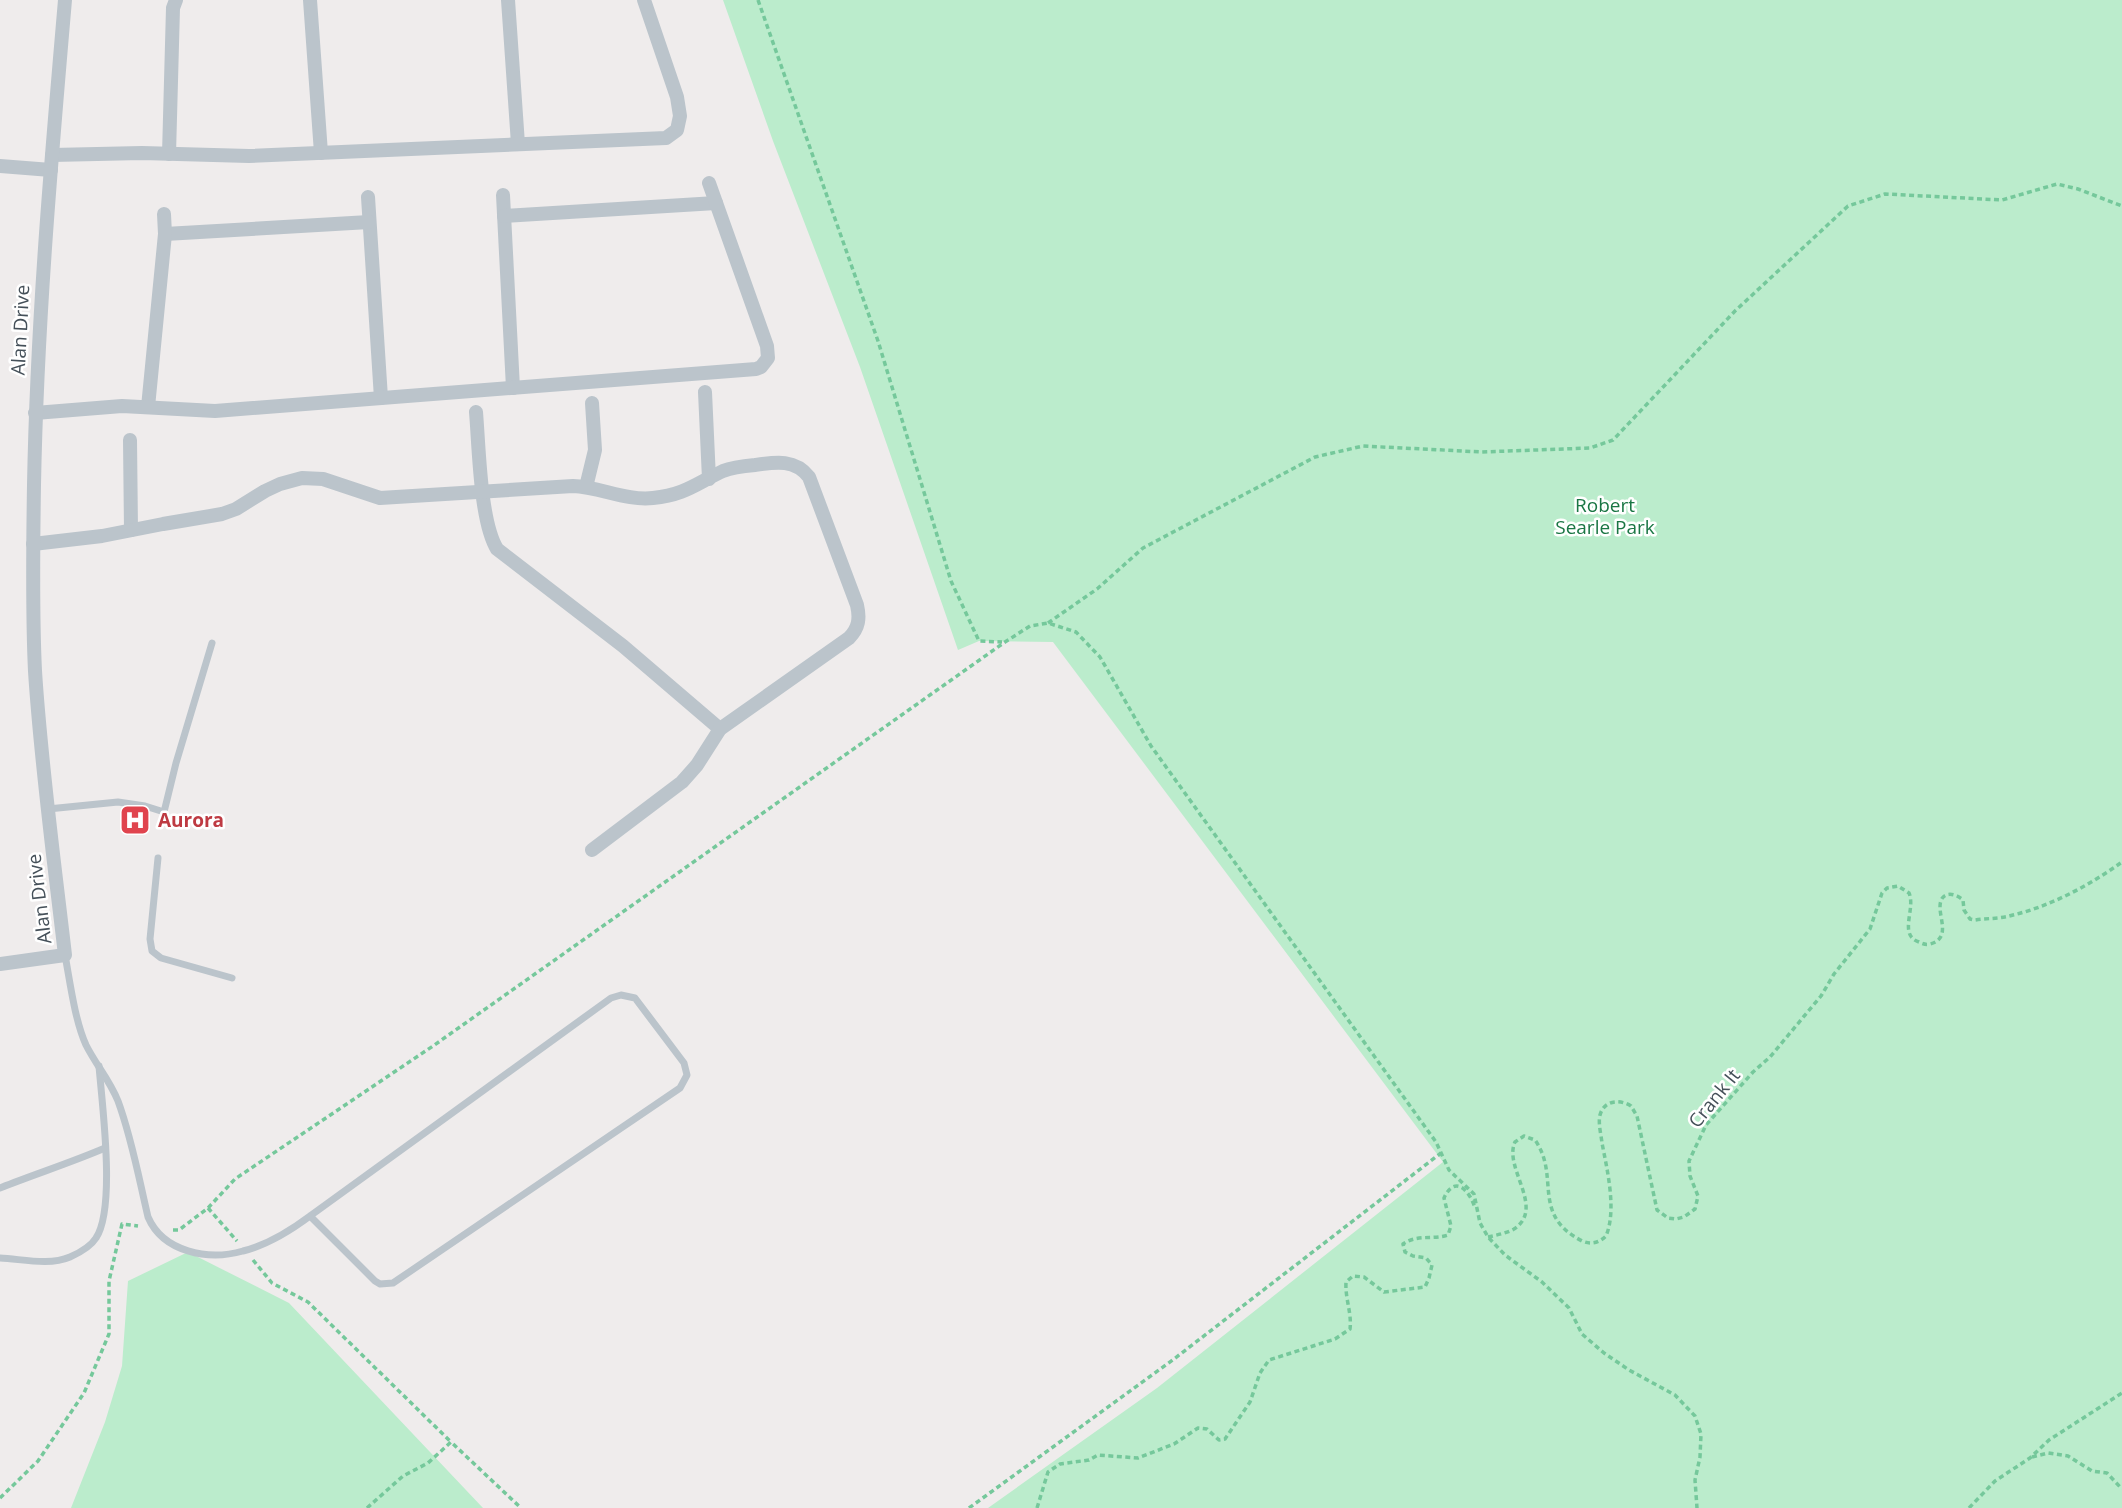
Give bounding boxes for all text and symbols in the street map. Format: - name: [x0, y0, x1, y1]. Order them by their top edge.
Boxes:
- street label: Alan Drive: [5, 284, 35, 376]
- park label: Robert Searle Park: [1555, 492, 1655, 540]
- hospital icon: Aurora: [118, 803, 152, 837]
- place label: Aurora: [158, 807, 224, 833]
- street label: Alan Drive: [21, 853, 57, 945]
- street label: Crank It: [1682, 1063, 1746, 1133]

